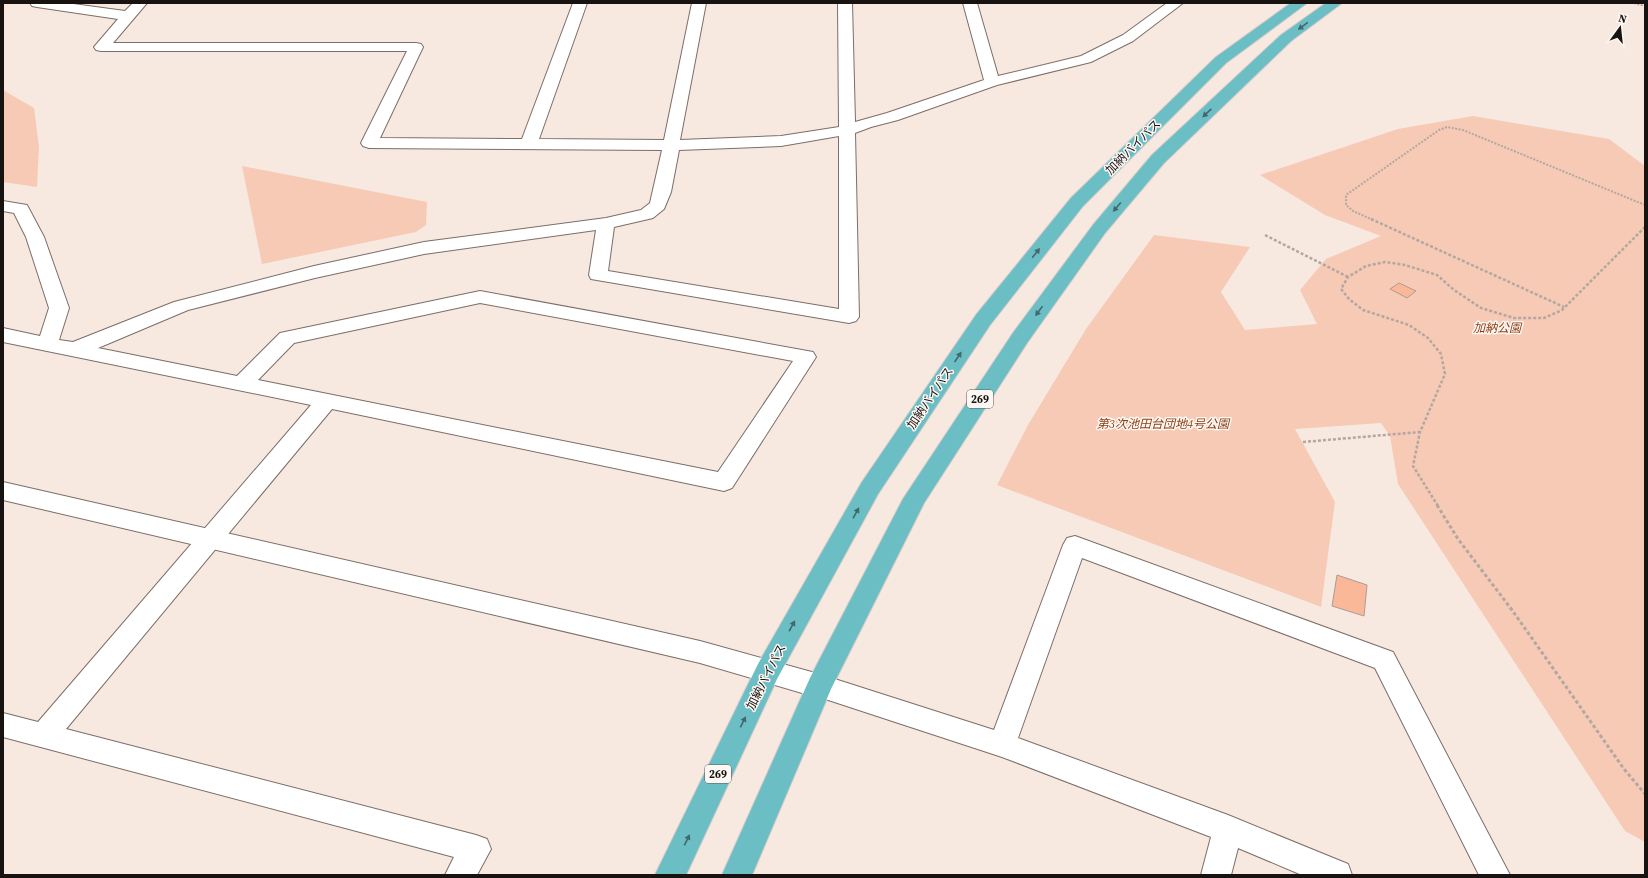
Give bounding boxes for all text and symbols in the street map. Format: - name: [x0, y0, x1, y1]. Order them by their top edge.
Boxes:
- north arrow: [1600, 8, 1640, 48]
- text: N: [1617, 11, 1628, 27]
- one-way arrow: [1298, 22, 1308, 30]
- one-way arrow: [1202, 108, 1212, 118]
- street label: 加納バイパス: [1102, 116, 1164, 178]
- one-way arrow: [1113, 202, 1122, 212]
- one-way arrow: [1032, 248, 1041, 259]
- one-way arrow: [1036, 306, 1044, 316]
- park label: 加納公園: [1473, 320, 1523, 336]
- one-way arrow: [954, 352, 962, 362]
- street label: 加納バイパス: [903, 364, 957, 432]
- road number: 269: [967, 390, 993, 408]
- park label: 第3次池田台団地4号公園: [1097, 416, 1231, 432]
- one-way arrow: [853, 507, 859, 518]
- one-way arrow: [789, 620, 796, 632]
- street label: 加納バイパス: [743, 641, 789, 713]
- one-way arrow: [740, 717, 746, 728]
- road number: 269: [705, 765, 731, 783]
- one-way arrow: [684, 834, 690, 845]

